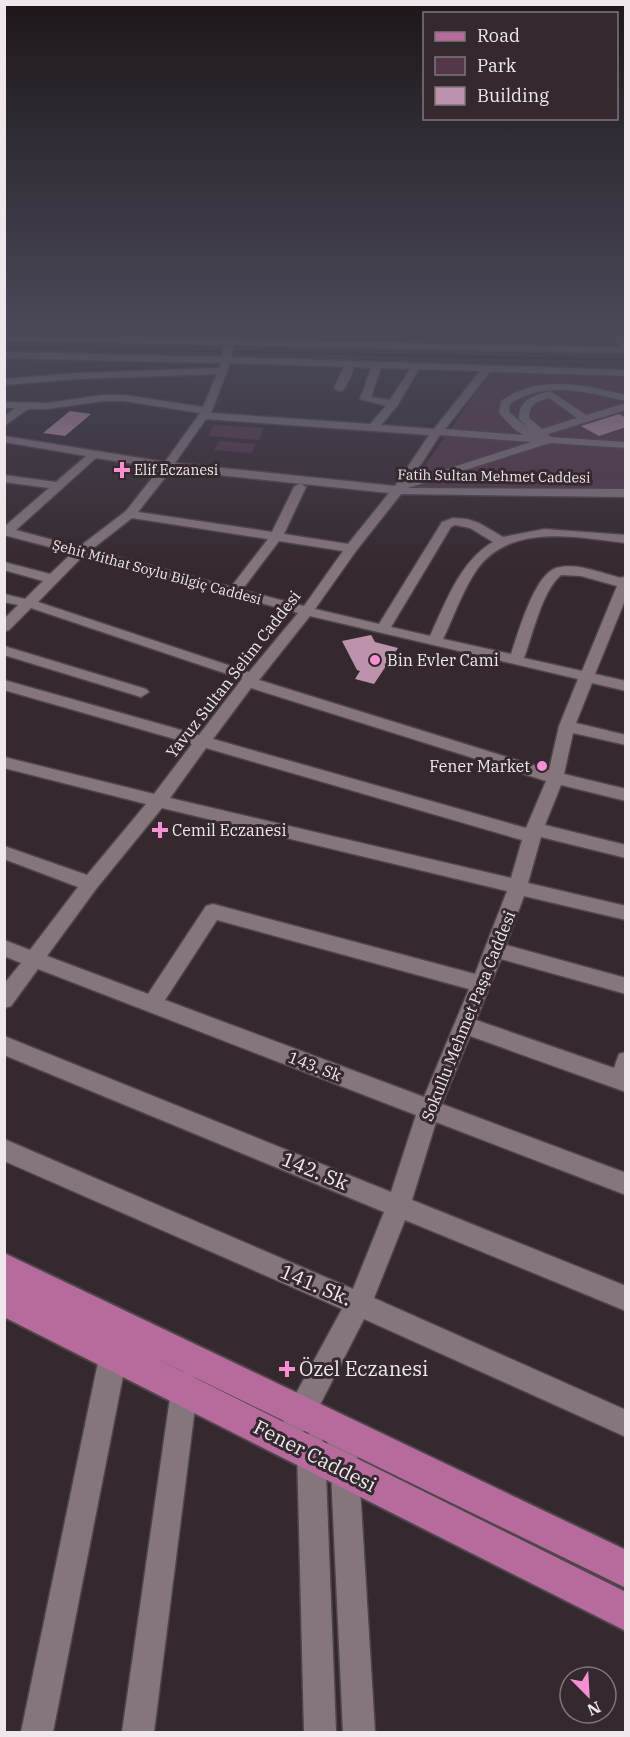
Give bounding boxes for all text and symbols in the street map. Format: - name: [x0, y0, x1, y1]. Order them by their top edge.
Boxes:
- legend: [423, 12, 618, 120]
- text: Road: [477, 24, 520, 47]
- text: Park: [477, 54, 517, 77]
- text: Building: [477, 84, 549, 107]
- place label: Elif Eczanesi: [134, 461, 218, 479]
- marker: Elif Eczanesi: [115, 463, 129, 477]
- street label: Fatih Sultan Mehmet Caddesi: [397, 465, 591, 487]
- street label: Şehit Mithat Soylu Bilgiç Caddesi: [51, 535, 263, 609]
- street label: Yavuz Sultan Selim Caddesi: [161, 586, 305, 762]
- place label: Bin Evler Cami: [387, 650, 499, 670]
- marker: Bin Evler Cami: [368, 653, 382, 667]
- place label: Fener Market: [429, 756, 530, 776]
- marker: Fener Market: [535, 759, 549, 773]
- place label: Cemil Eczanesi: [172, 820, 286, 840]
- marker: Cemil Eczanesi: [153, 823, 167, 837]
- street label: Sokullu Mehmet Paşa Caddesi: [417, 908, 519, 1124]
- street label: 143. Sk: [285, 1047, 345, 1086]
- street label: 142. Sk: [278, 1145, 353, 1196]
- street label: 141. Sk.: [276, 1257, 356, 1312]
- place label: Özel Eczanesi: [299, 1355, 428, 1382]
- marker: Özel Eczanesi: [280, 1362, 294, 1376]
- street label: Fener Caddesi: [249, 1413, 381, 1498]
- north arrow: [558, 1665, 618, 1725]
- text: N: [584, 1697, 604, 1720]

